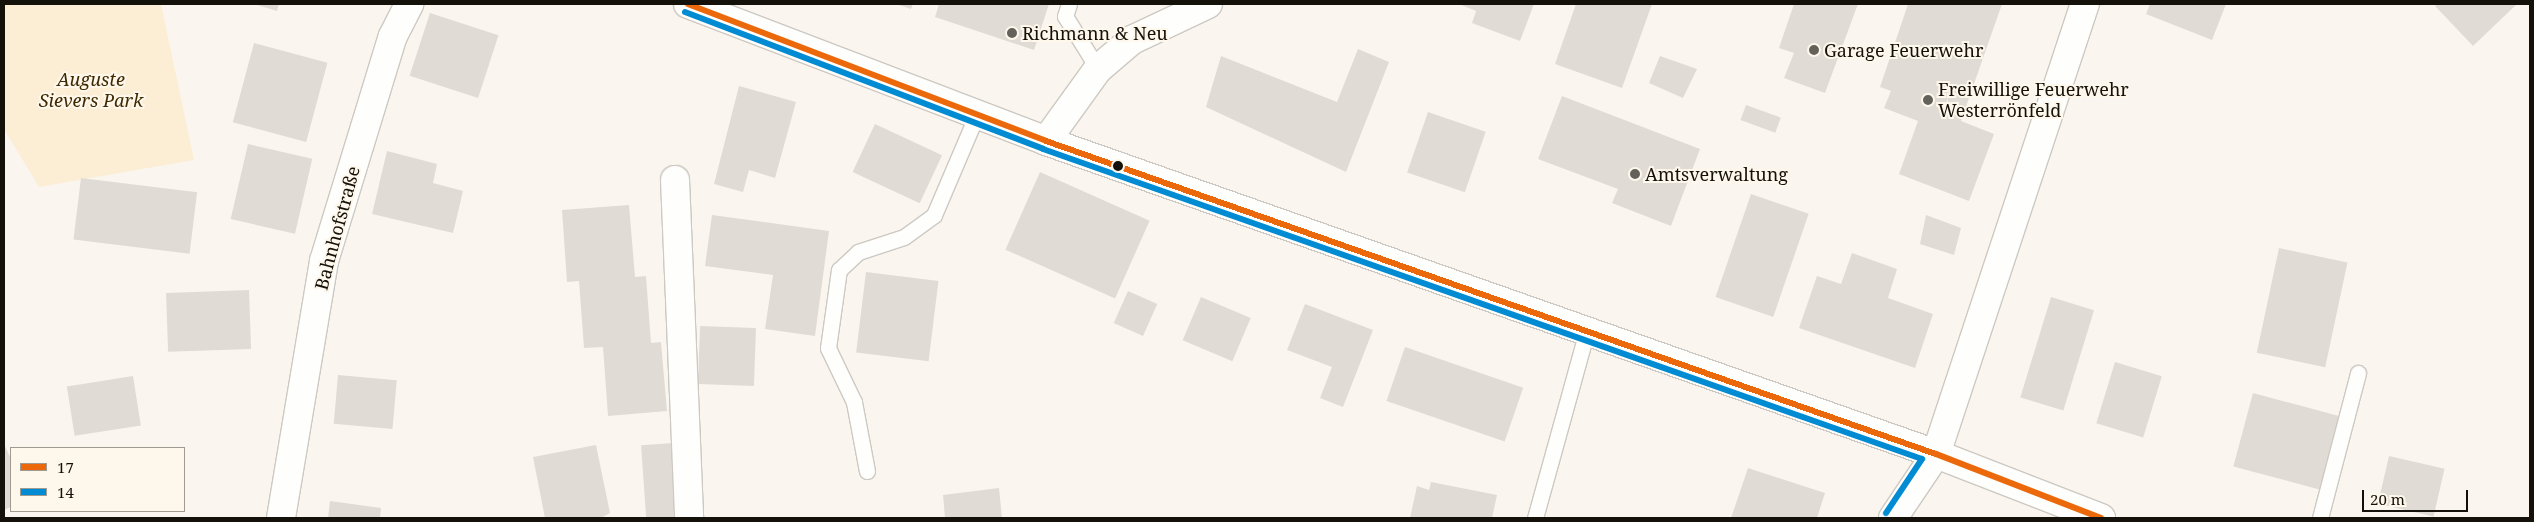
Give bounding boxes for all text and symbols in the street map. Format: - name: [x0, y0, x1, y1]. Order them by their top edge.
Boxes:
- place label: Richmann & Neu: [1022, 22, 1168, 44]
- marker: Richmann & Neu: [1006, 27, 1018, 39]
- place label: Garage Feuerwehr: [1824, 39, 1983, 61]
- marker: Garage Feuerwehr: [1808, 44, 1820, 56]
- park label: Auguste Sievers Park: [39, 69, 143, 112]
- place label: Freiwillige Feuerwehr Westerrönfeld: [1938, 79, 2129, 122]
- marker: Freiwillige Feuerwehr Westerrönfeld: [1922, 94, 1934, 106]
- unlabelled marker: [1113, 161, 1123, 171]
- place label: Amtsverwaltung: [1645, 163, 1788, 185]
- street label: Bahnhofstraße: [310, 164, 364, 292]
- marker: Amtsverwaltung: [1629, 168, 1641, 180]
- legend: [10, 447, 185, 512]
- text: 17: [57, 457, 74, 477]
- scale bar: [2364, 480, 2470, 512]
- text: 14: [57, 482, 74, 502]
- text: 20 m: [2370, 489, 2405, 509]

